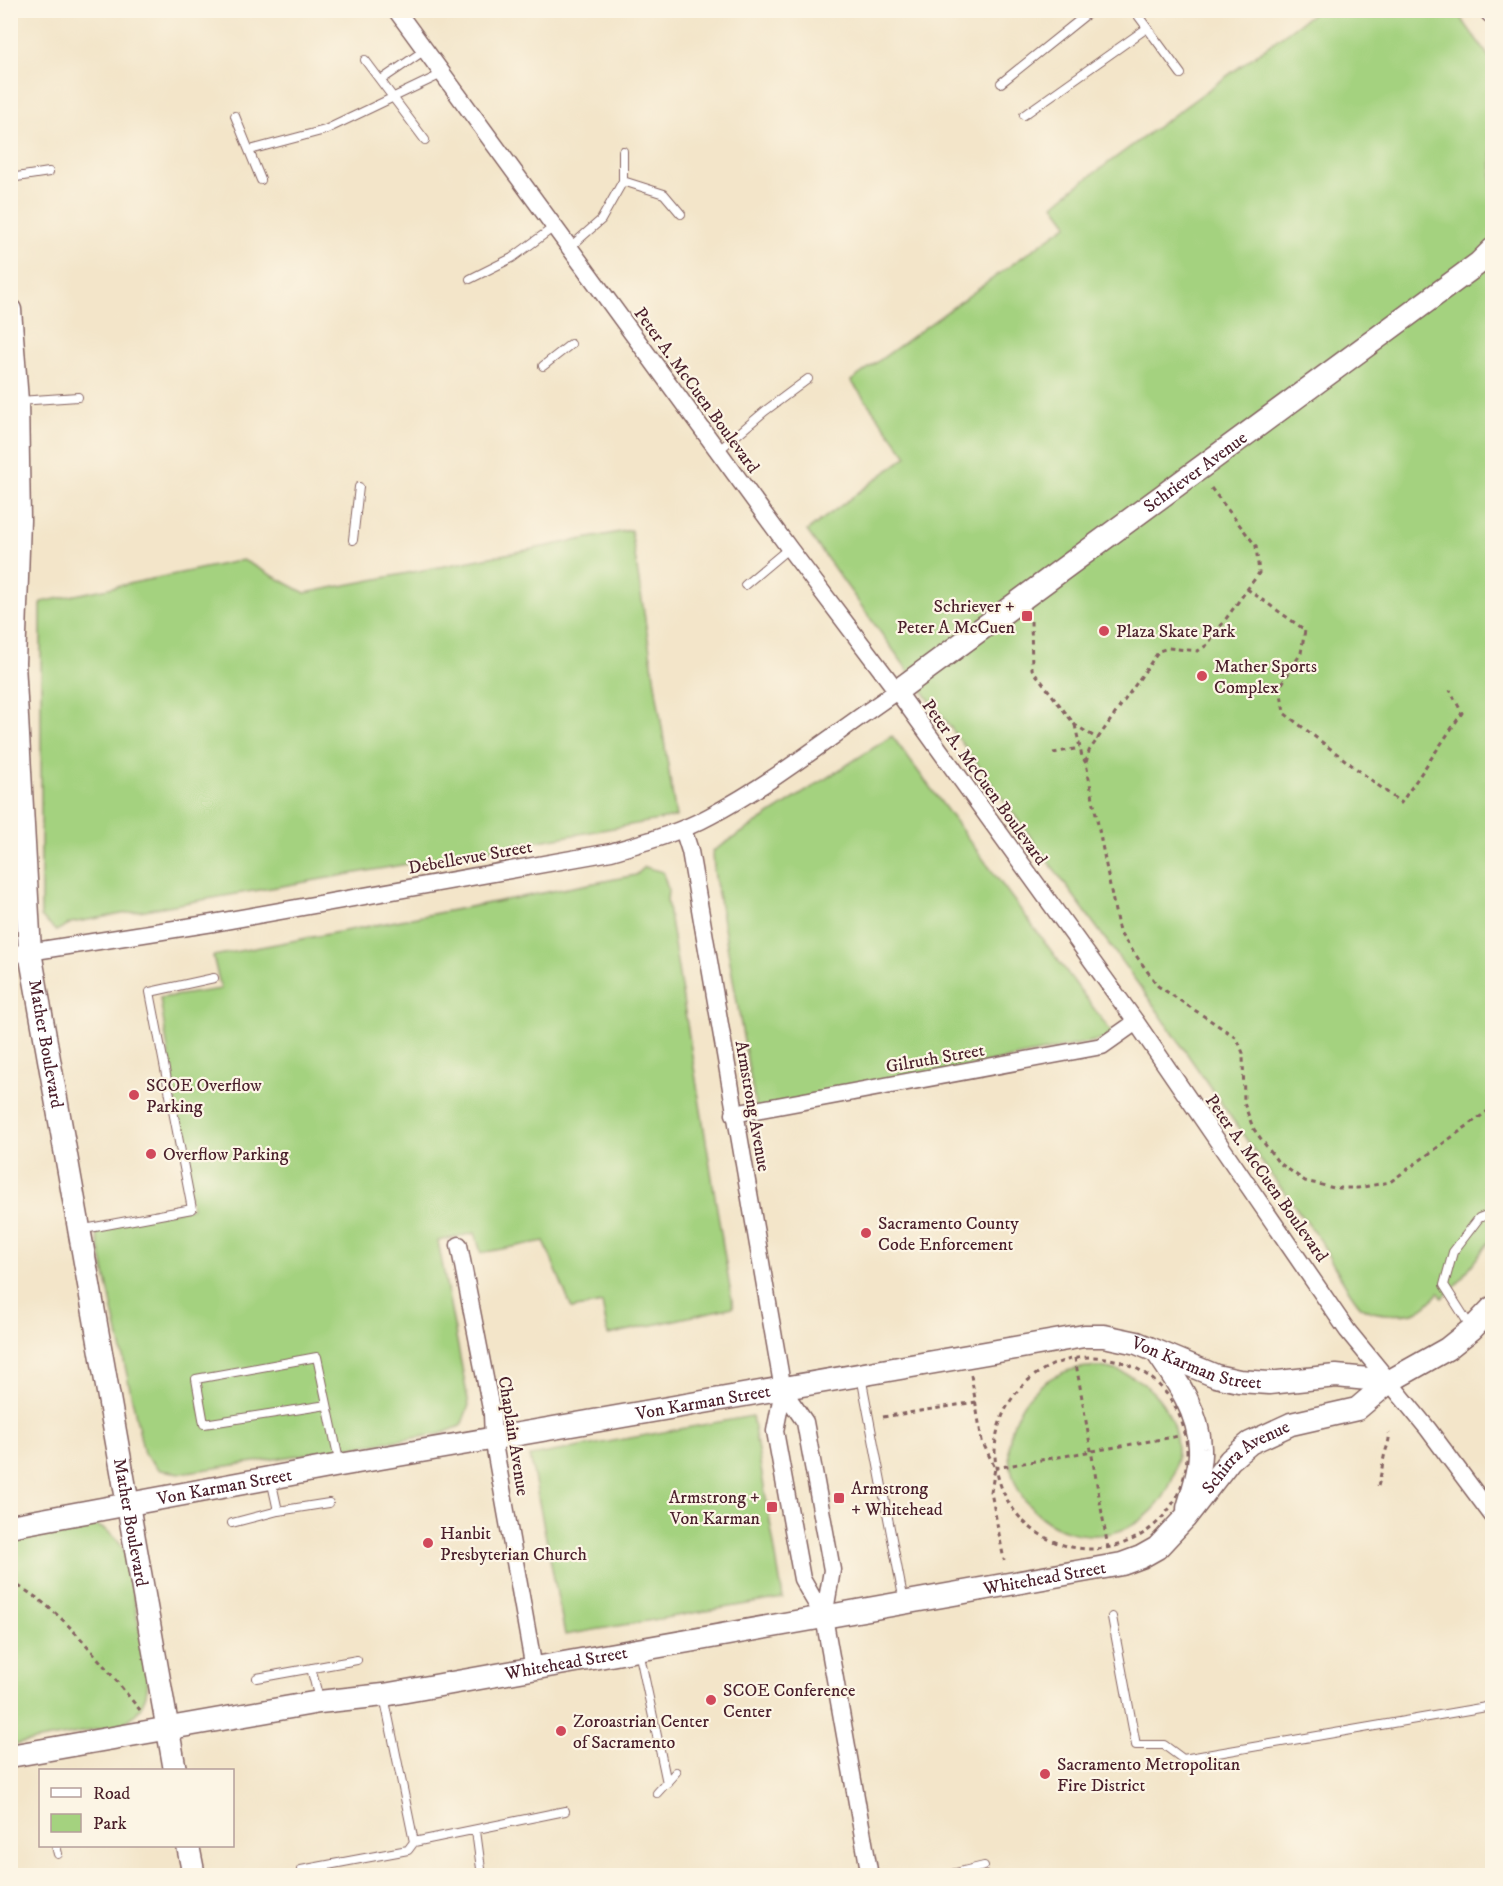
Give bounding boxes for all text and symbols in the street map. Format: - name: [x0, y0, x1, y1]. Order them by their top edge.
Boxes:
- street label: Peter A. McCuen Boulevard: [629, 303, 764, 478]
- street label: Schriever Avenue: [1139, 427, 1252, 518]
- place label: Schriever + Peter A McCuen: [897, 596, 1016, 639]
- marker: Schriever + Peter A McCuen: [1020, 609, 1034, 623]
- place label: Plaza Skate Park: [1116, 621, 1236, 643]
- marker: Plaza Skate Park: [1097, 624, 1111, 638]
- place label: Mather Sports Complex: [1214, 656, 1317, 699]
- marker: Mather Sports Complex: [1195, 669, 1209, 683]
- street label: Peter A. McCuen Boulevard: [917, 695, 1052, 870]
- street label: Debellevue Street: [406, 836, 534, 880]
- street label: Mather Boulevard: [23, 978, 67, 1110]
- street label: Armstrong Avenue: [730, 1039, 774, 1173]
- street label: Gilruth Street: [884, 1039, 986, 1078]
- place label: SCOE Overflow Parking: [146, 1075, 262, 1118]
- marker: SCOE Overflow Parking: [127, 1088, 141, 1102]
- street label: Peter A. McCuen Boulevard: [1200, 1091, 1332, 1267]
- place label: Overflow Parking: [163, 1144, 289, 1166]
- marker: Overflow Parking: [144, 1147, 158, 1161]
- place label: Sacramento County Code Enforcement: [878, 1213, 1019, 1256]
- marker: Sacramento County Code Enforcement: [859, 1226, 873, 1240]
- street label: Von Karman Street: [1127, 1332, 1263, 1394]
- street label: Chaplain Avenue: [493, 1375, 533, 1498]
- street label: Von Karman Street: [633, 1381, 773, 1426]
- street label: Schirra Avenue: [1198, 1416, 1293, 1499]
- street label: Mather Boulevard: [108, 1456, 152, 1588]
- street label: Von Karman Street: [154, 1464, 294, 1511]
- place label: Armstrong + Whitehead: [851, 1478, 943, 1521]
- place label: Armstrong + Von Karman: [669, 1487, 761, 1530]
- marker: Armstrong + Whitehead: [832, 1491, 846, 1505]
- marker: Armstrong + Von Karman: [765, 1500, 779, 1514]
- place label: Hanbit Presbyterian Church: [440, 1523, 587, 1566]
- marker: Hanbit Presbyterian Church: [421, 1536, 435, 1550]
- street label: Whitehead Street: [981, 1557, 1108, 1601]
- street label: Whitehead Street: [502, 1642, 630, 1686]
- place label: SCOE Conference Center: [723, 1680, 856, 1723]
- marker: SCOE Conference Center: [704, 1693, 718, 1707]
- place label: Zoroastrian Center of Sacramento: [573, 1711, 709, 1754]
- marker: Zoroastrian Center of Sacramento: [554, 1724, 568, 1738]
- place label: Sacramento Metropolitan Fire District: [1057, 1754, 1241, 1797]
- marker: Sacramento Metropolitan Fire District: [1038, 1767, 1052, 1781]
- legend: [39, 1769, 234, 1847]
- text: Road: [93, 1783, 130, 1805]
- text: Park: [93, 1813, 127, 1835]

